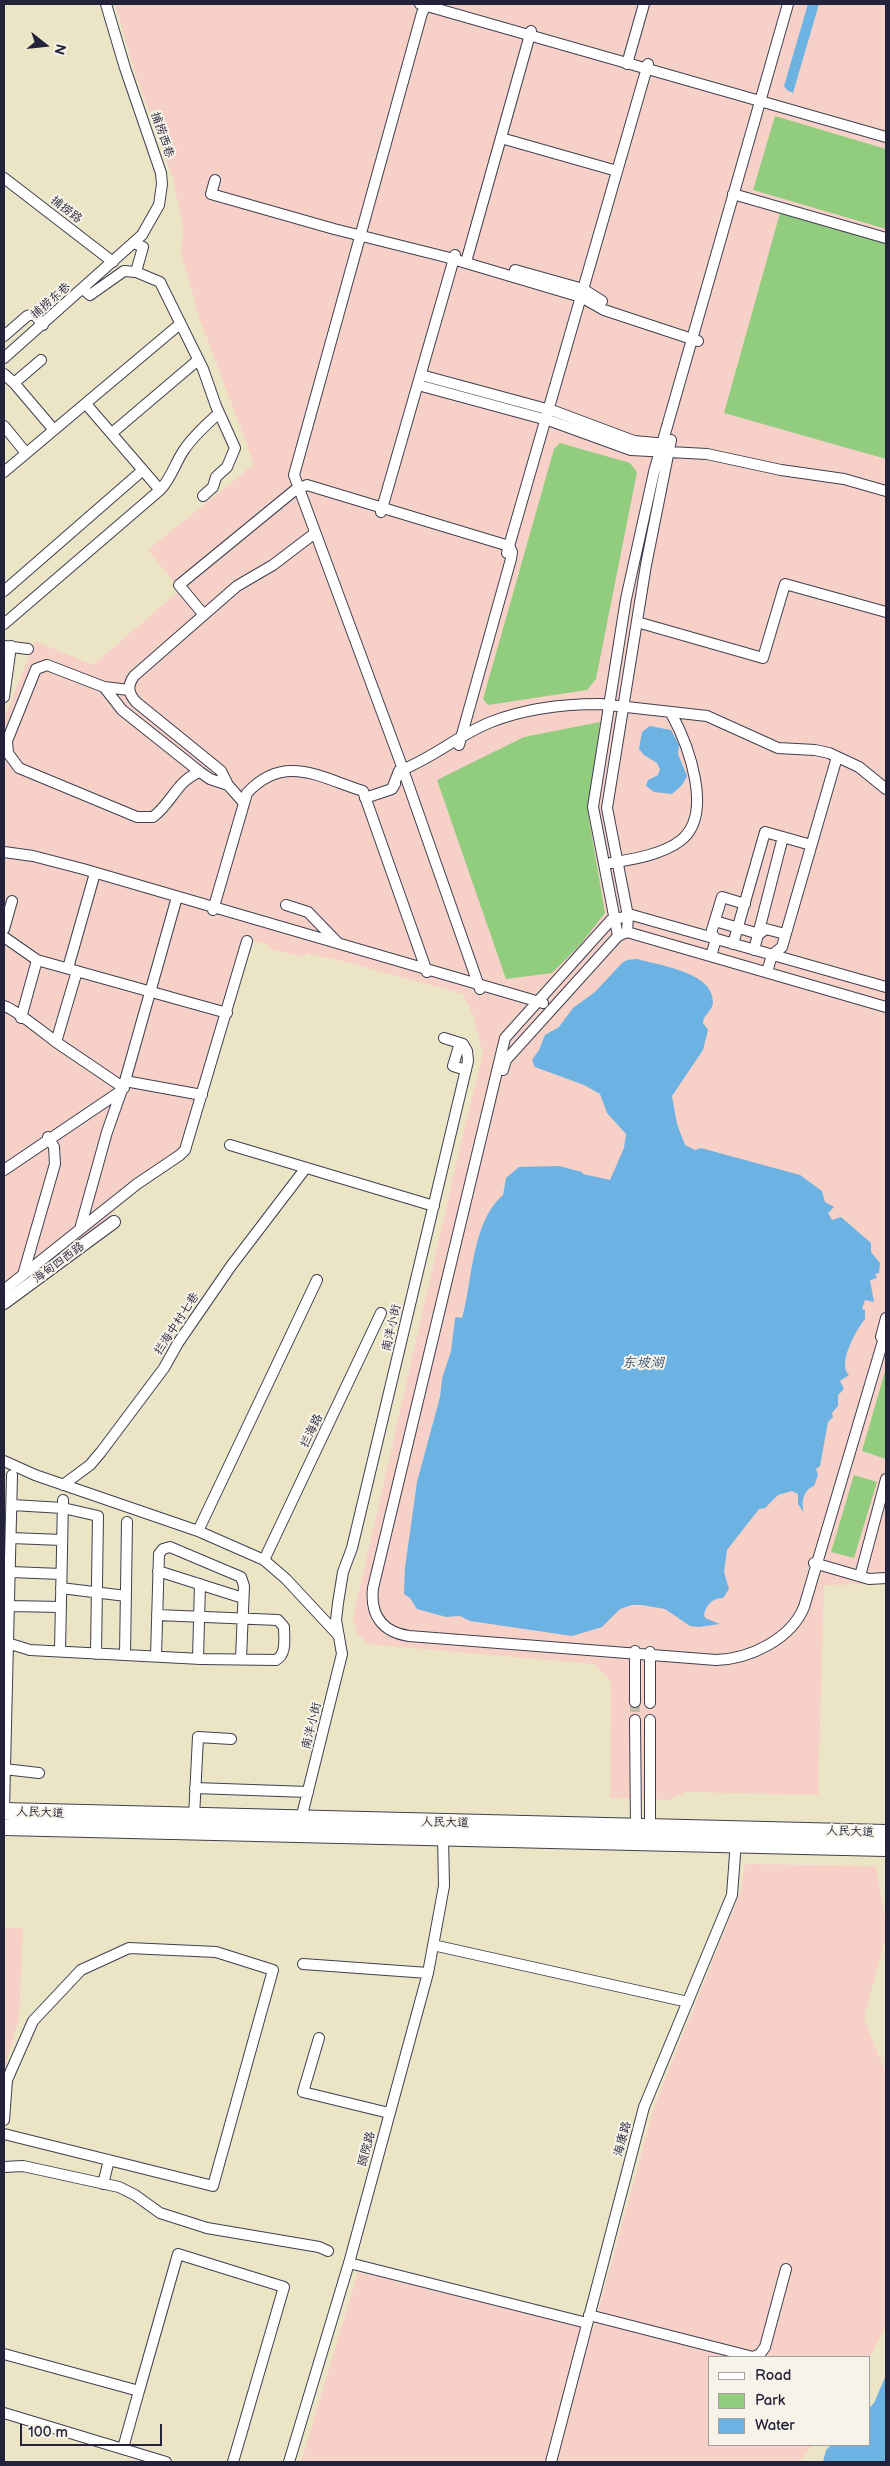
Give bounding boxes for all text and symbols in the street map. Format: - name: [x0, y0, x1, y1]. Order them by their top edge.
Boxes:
- north arrow: [20, 20, 70, 70]
- text: N: [50, 42, 70, 57]
- street label: 捕捞西巷: [147, 110, 177, 160]
- street label: 捕捞路: [47, 193, 85, 227]
- street label: 捕捞东巷: [28, 280, 74, 322]
- street label: 海甸四西路: [30, 1240, 88, 1286]
- street label: 拦海中村七巷: [151, 1290, 203, 1358]
- street label: 南洋小街: [380, 1303, 404, 1353]
- water label: 东坡湖: [622, 1355, 664, 1371]
- street label: 拦海路: [298, 1412, 326, 1450]
- street label: 南洋小街: [299, 1701, 325, 1751]
- street label: 人民大道: [16, 1805, 64, 1821]
- street label: 人民大道: [421, 1815, 469, 1831]
- street label: 人民大道: [826, 1824, 874, 1840]
- street label: 海康路: [611, 2120, 635, 2158]
- street label: 颐院路: [355, 2130, 379, 2168]
- legend: [708, 2356, 870, 2446]
- text: Road: [755, 2366, 791, 2385]
- text: Park: [755, 2391, 785, 2410]
- scale bar: [22, 2414, 165, 2446]
- text: Water: [755, 2416, 795, 2435]
- text: 100 m: [28, 2423, 68, 2442]

